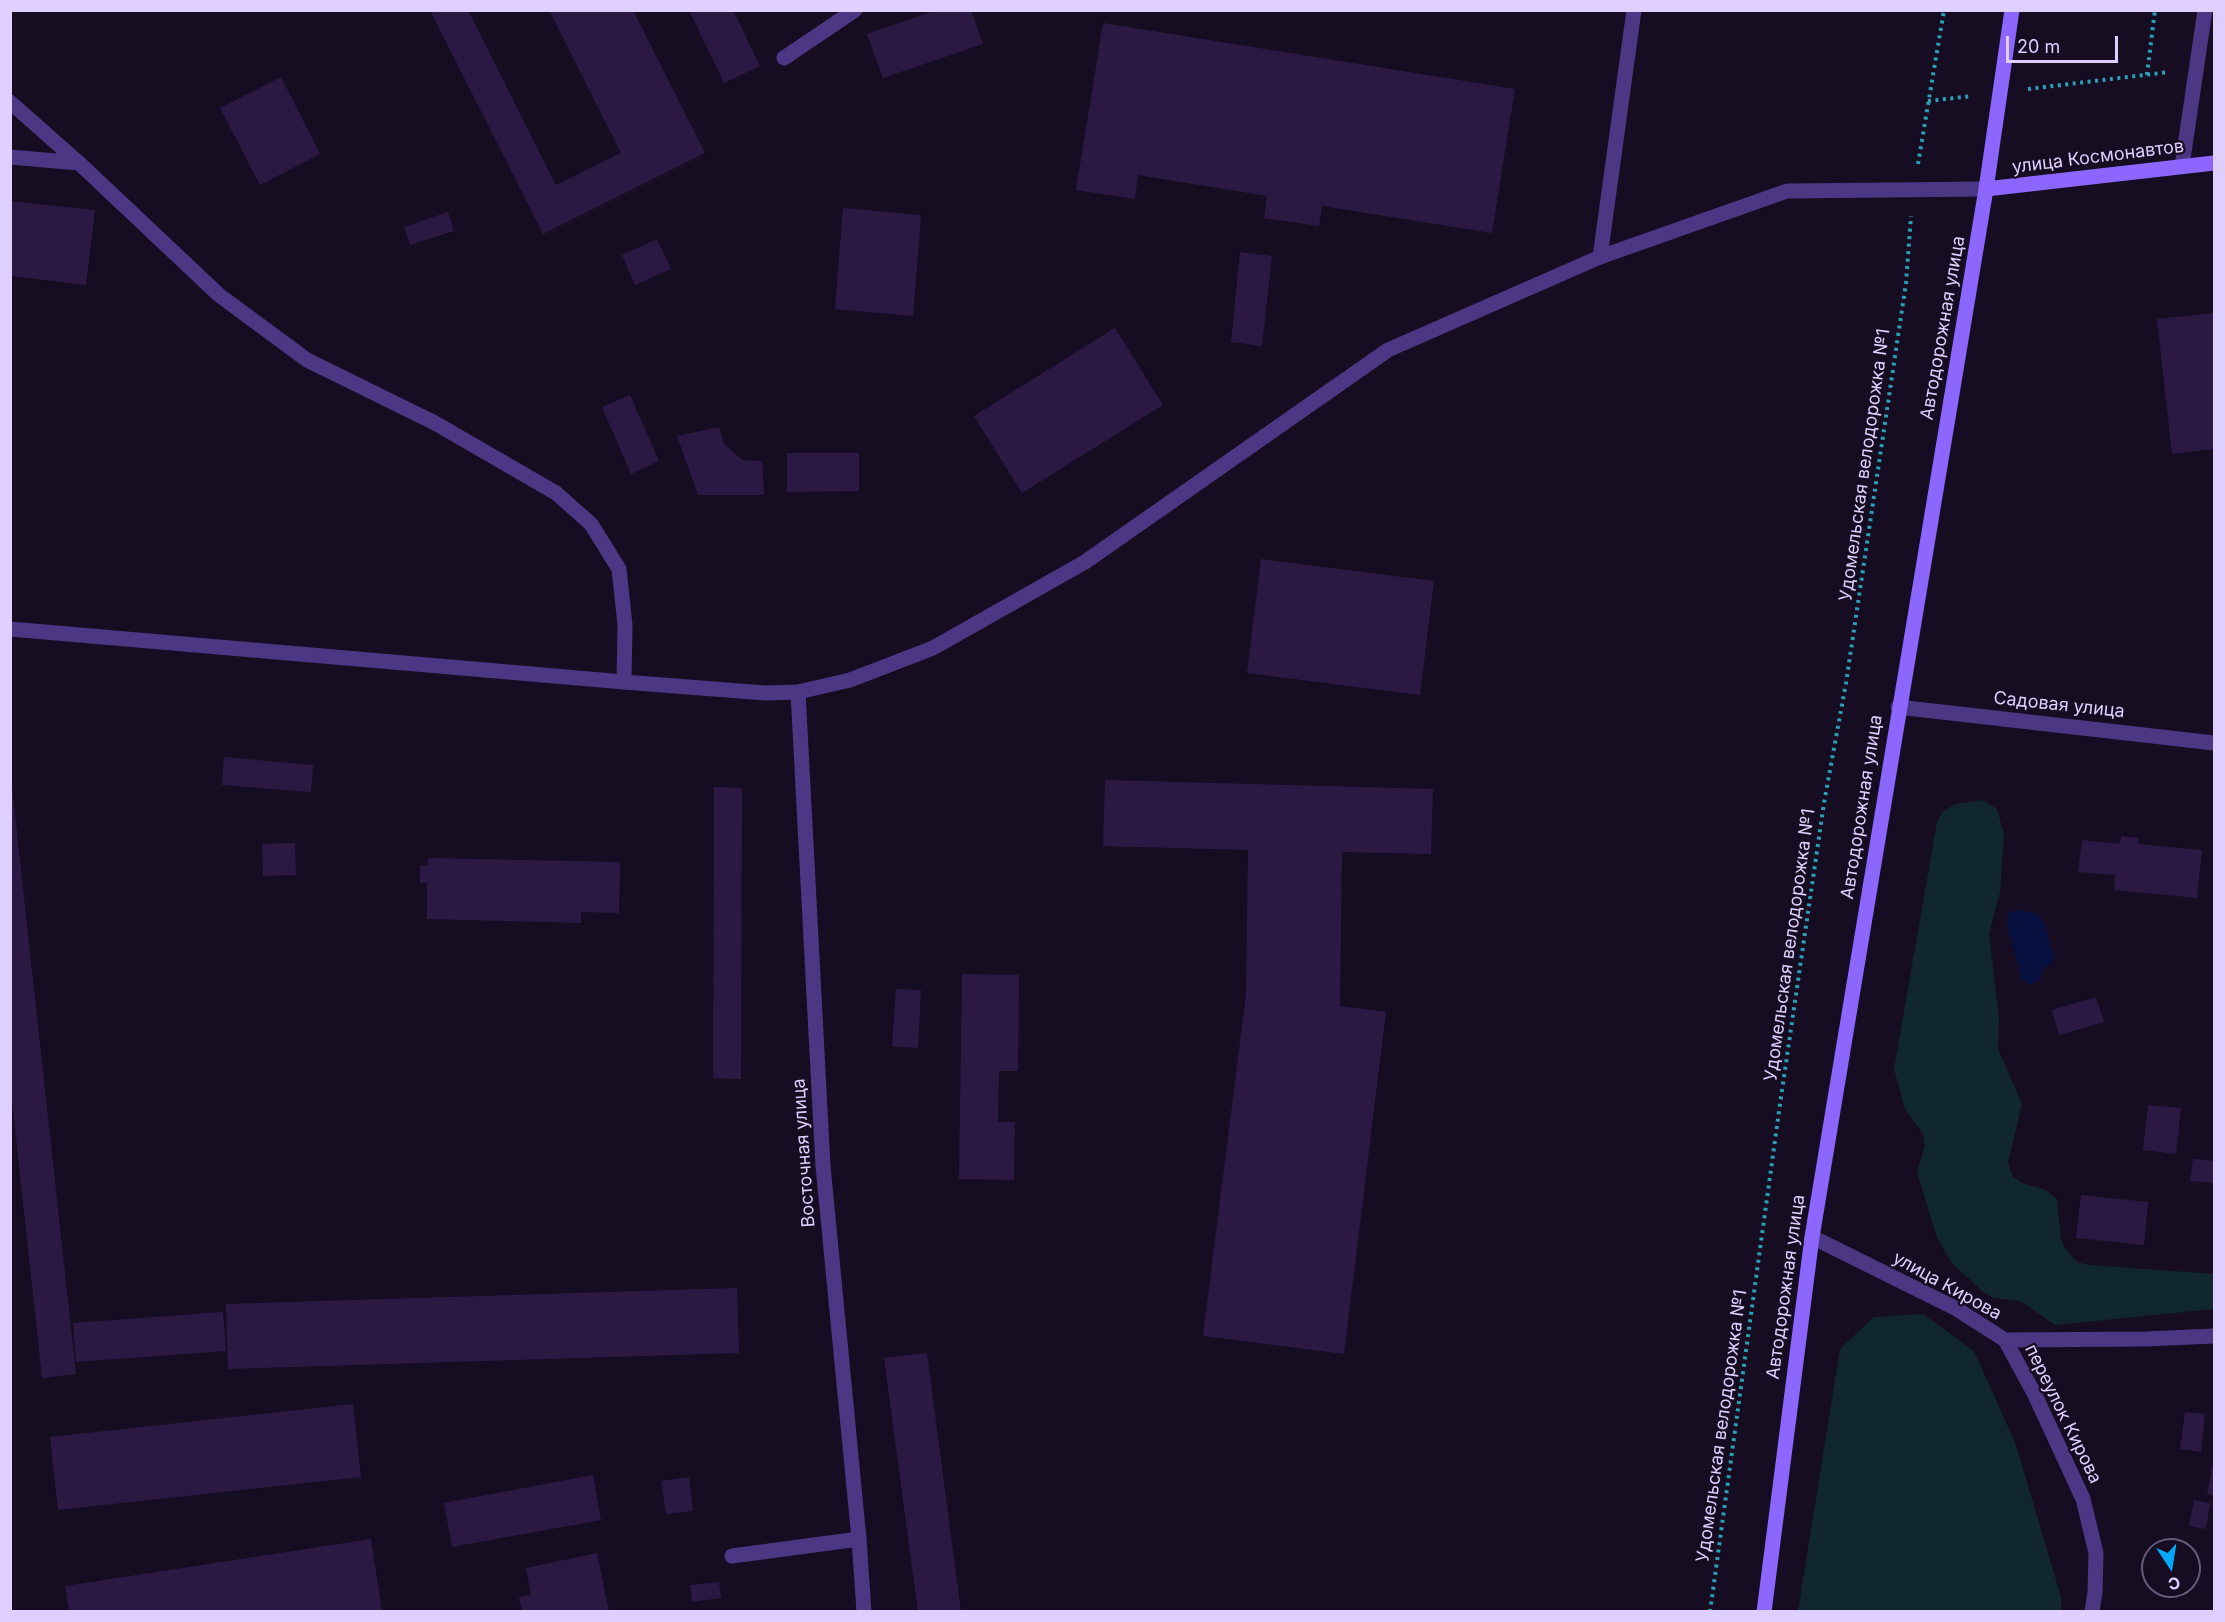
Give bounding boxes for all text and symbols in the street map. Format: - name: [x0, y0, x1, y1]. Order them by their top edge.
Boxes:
- scale bar: [2009, 24, 2122, 62]
- text: 20 m: [2017, 36, 2060, 57]
- street label: улица Космонавтов: [2011, 136, 2185, 178]
- street label: Автодорожная улица: [1916, 234, 1970, 422]
- street label: Удомельская велодорожка №1: [1835, 327, 1895, 603]
- street label: Садовая улица: [1992, 687, 2126, 723]
- street label: Автодорожная улица: [1837, 713, 1887, 901]
- street label: Удомельская велодорожка №1: [1760, 807, 1820, 1083]
- street label: Восточная улица: [788, 1078, 820, 1228]
- street label: Автодорожная улица: [1762, 1193, 1810, 1381]
- street label: улица Кирова: [1889, 1247, 2005, 1325]
- street label: Удомельская велодорожка №1: [1692, 1288, 1752, 1564]
- street label: переулок Кирова: [2020, 1341, 2106, 1487]
- north arrow: [2141, 1538, 2201, 1598]
- text: С: [2166, 1573, 2182, 1595]

